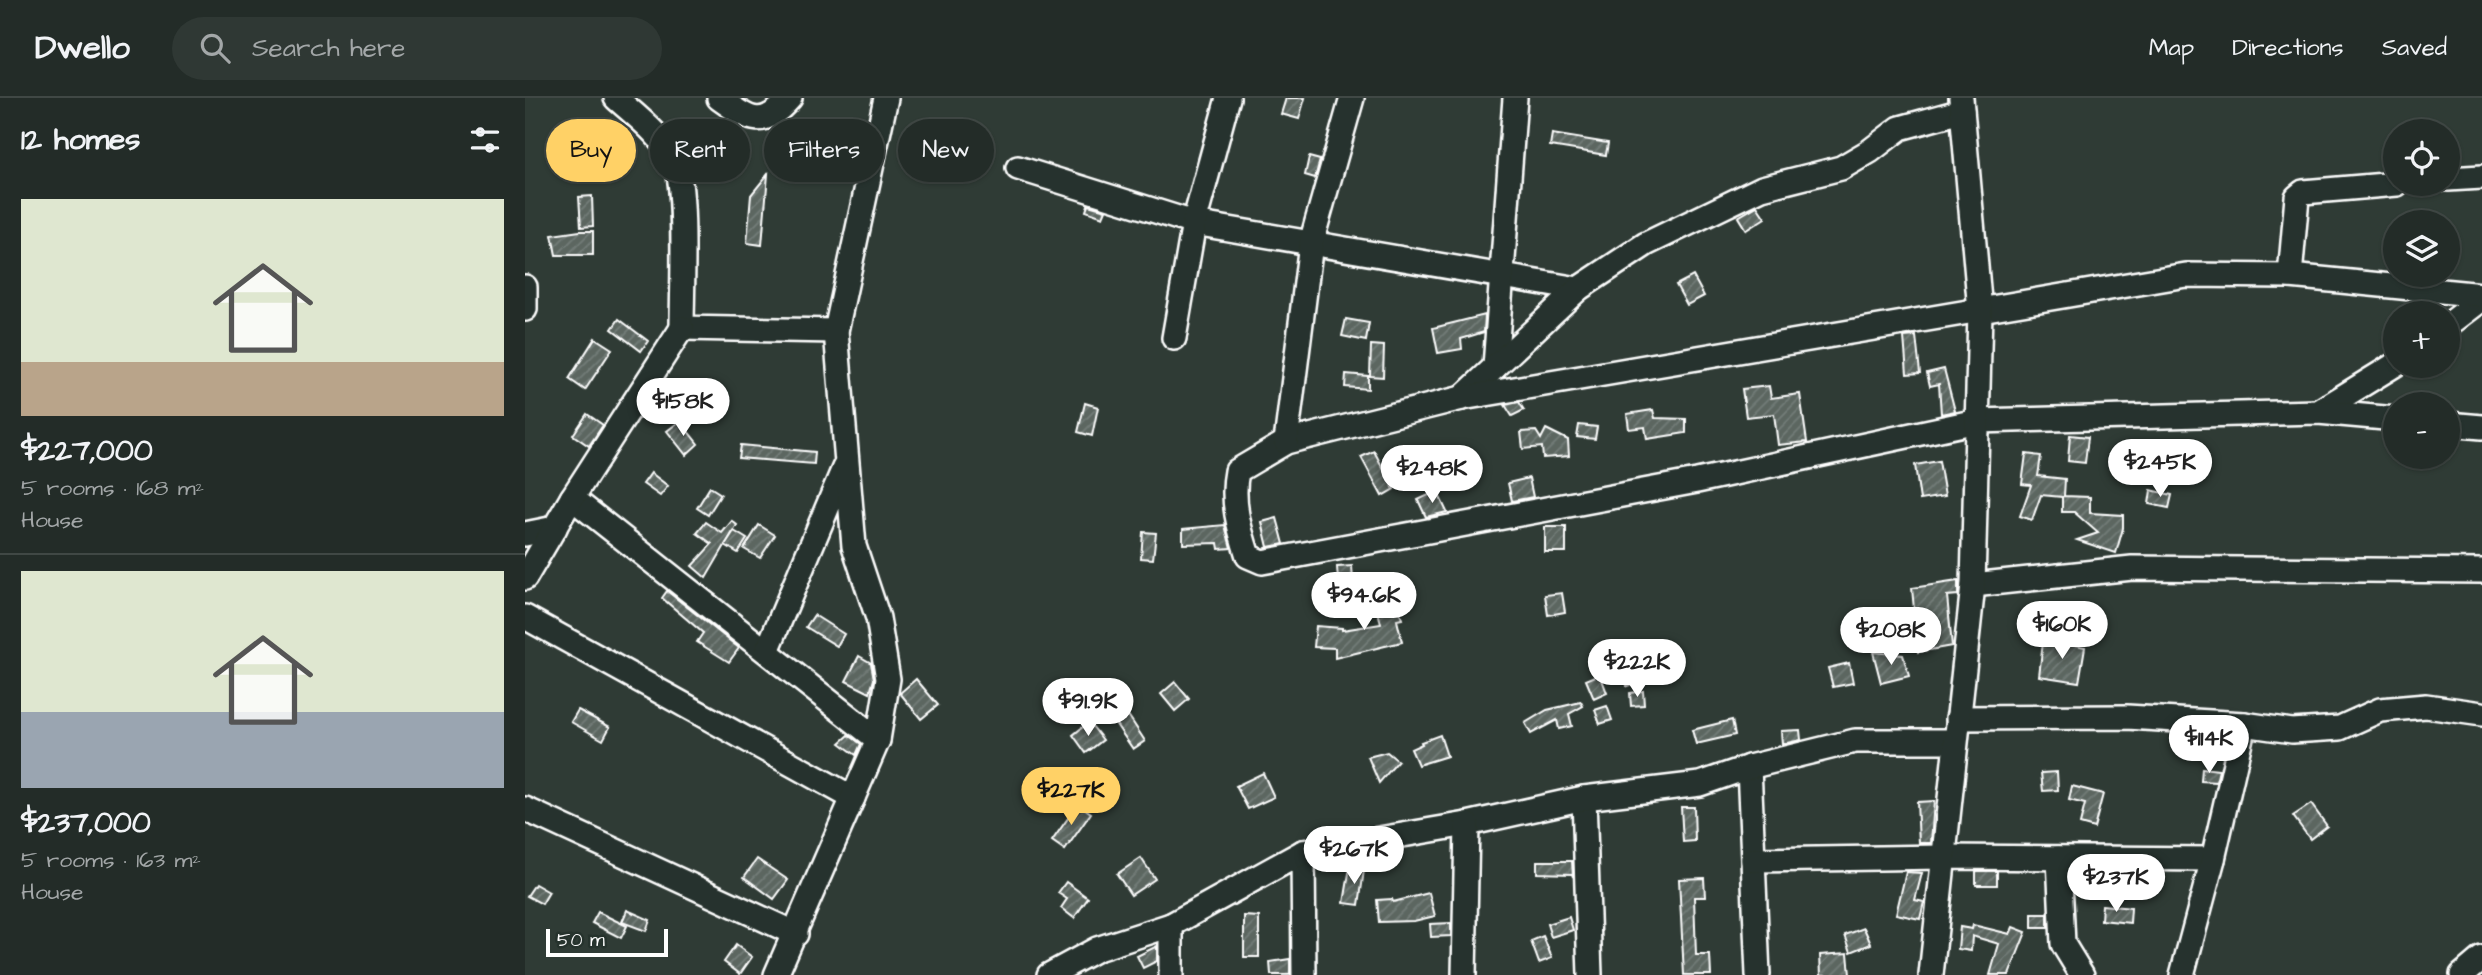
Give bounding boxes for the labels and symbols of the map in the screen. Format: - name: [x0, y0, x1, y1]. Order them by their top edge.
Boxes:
- pin: $158K: [634, 378, 732, 438]
- pin: $245K: [2111, 440, 2209, 499]
- pin: $248K: [1383, 446, 1481, 505]
- pin: $94.6K: [1307, 573, 1421, 632]
- pin: $160K: [2013, 602, 2111, 661]
- pin: $208K: [1842, 608, 1940, 667]
- pin: $222K: [1588, 640, 1686, 699]
- pin: $91.9K: [1031, 678, 1145, 738]
- pin: $114K: [2160, 716, 2258, 775]
- pin: $227K: [1022, 768, 1120, 827]
- pin: $267K: [1305, 826, 1403, 886]
- pin: $237K: [2067, 854, 2165, 914]
- scale bar: [546, 926, 669, 958]

